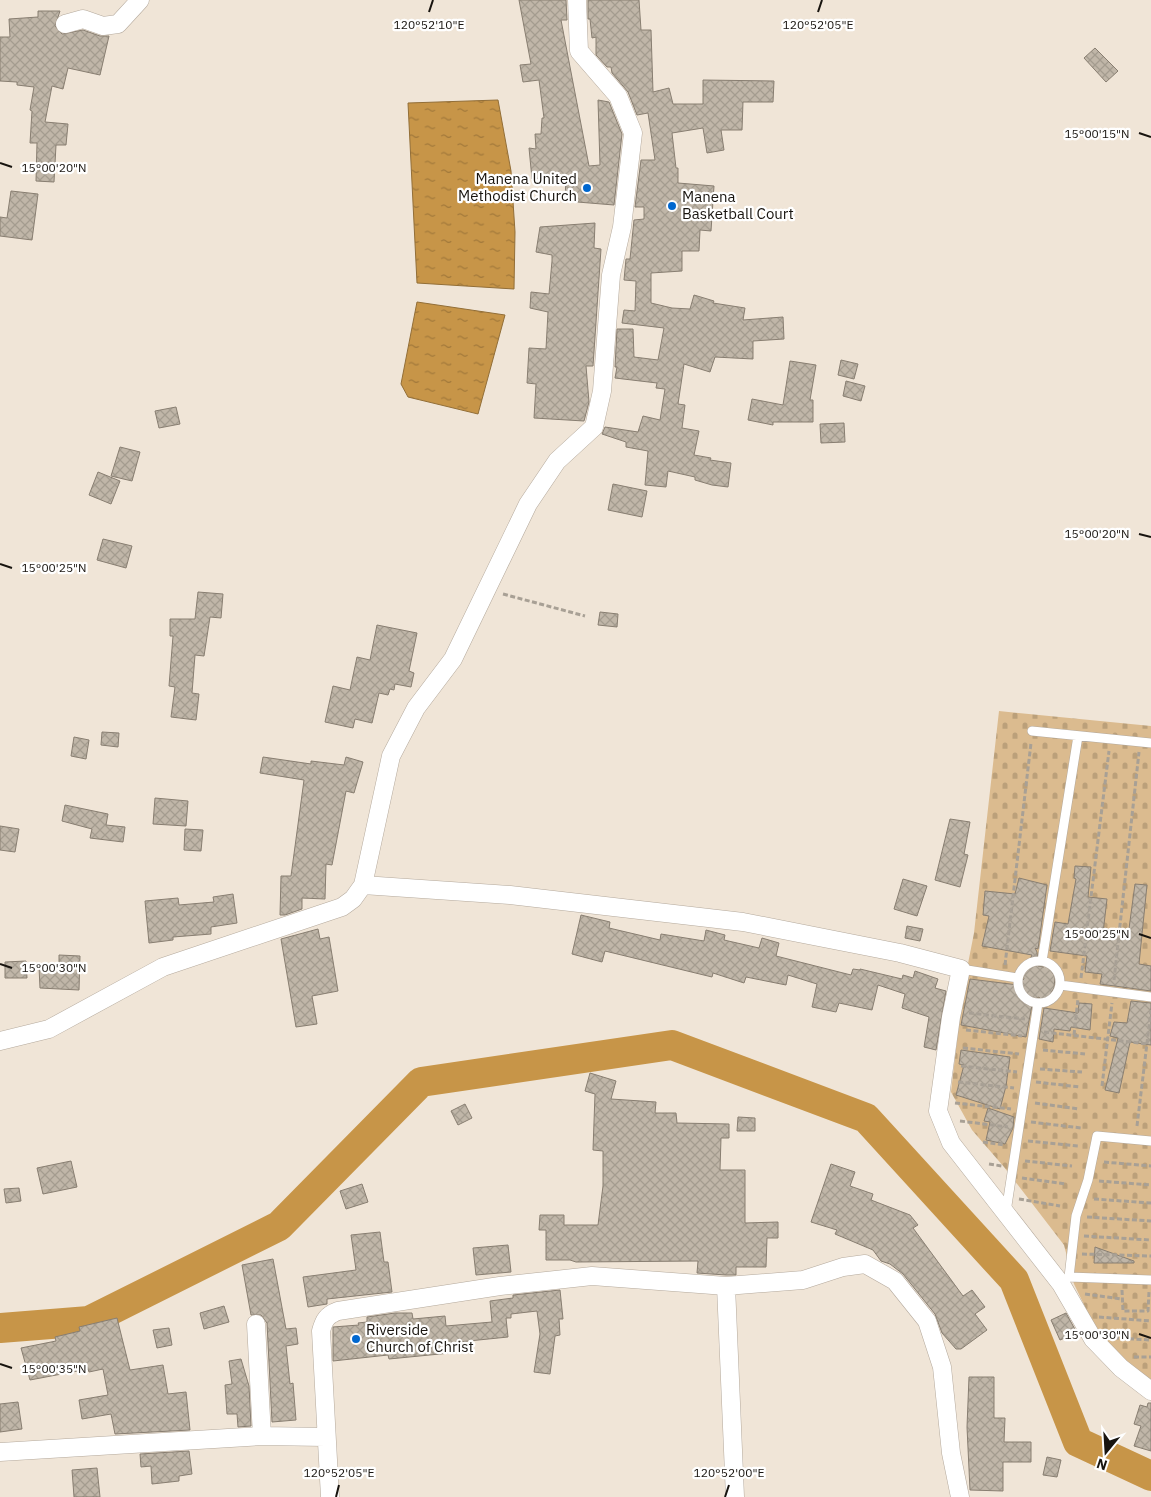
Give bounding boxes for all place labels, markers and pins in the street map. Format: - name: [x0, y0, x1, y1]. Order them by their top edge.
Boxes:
- place label: Manena United Methodist Church: [458, 169, 577, 205]
- marker: Manena United Methodist Church: [581, 182, 593, 194]
- place label: Manena Basketball Court: [682, 187, 794, 223]
- marker: Manena Basketball Court: [666, 200, 678, 212]
- place label: Riverside Church of Christ: [366, 1320, 474, 1356]
- marker: Riverside Church of Christ: [350, 1333, 362, 1345]

